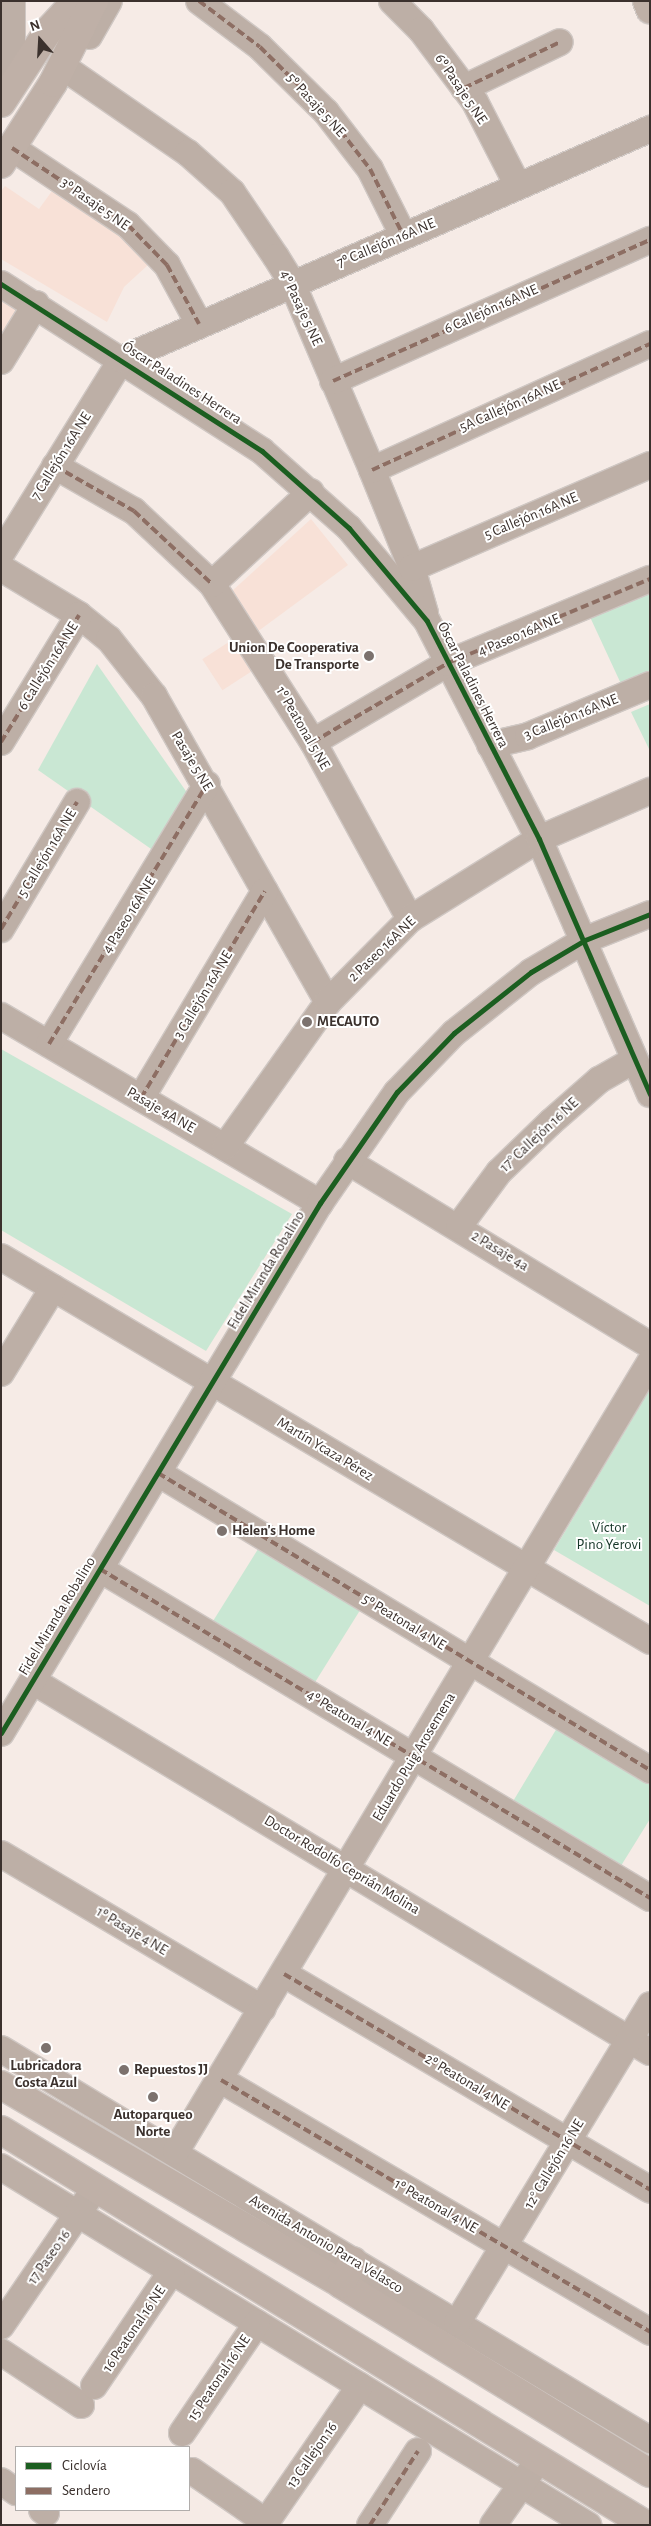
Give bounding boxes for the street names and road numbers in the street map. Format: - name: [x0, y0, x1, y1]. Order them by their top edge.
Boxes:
- street label: 6º Pasaje 5 NE: [431, 50, 491, 128]
- street label: 5º Pasaje 5 NE: [282, 69, 350, 141]
- street label: 3º Pasaje 5 NE: [57, 174, 133, 234]
- street label: 7º Callejón 16A NE: [334, 214, 438, 272]
- street label: 4º Pasaje 5 NE: [276, 267, 326, 349]
- street label: 6 Callejón 16A NE: [441, 280, 541, 338]
- street label: Óscar Paladines Herrera: [119, 338, 245, 428]
- street label: 5A Callejón 16A NE: [457, 376, 563, 436]
- street label: 7 Callejón 16A NE: [27, 409, 95, 503]
- street label: 5 Callejón 16A NE: [481, 488, 581, 544]
- street label: 4 Paseo 16A NE: [475, 610, 563, 660]
- street label: 6 Callejón 16A NE: [14, 618, 82, 714]
- street label: Óscar Paladines Herrera: [433, 619, 513, 751]
- street label: 1º Peatonal 5 NE: [272, 683, 334, 773]
- street label: 3 Callejón 16A NE: [521, 690, 621, 744]
- street label: Pasaje 5 NE: [167, 728, 217, 794]
- street label: 5 Callejón 16A NE: [14, 805, 80, 901]
- street label: 4 Paseo 16A NE: [98, 873, 160, 957]
- street label: 2 Paseo 16A NE: [345, 912, 419, 986]
- street label: 3 Callejón 16A NE: [170, 948, 236, 1042]
- street label: Pasaje 4A NE: [124, 1083, 198, 1137]
- street label: 17° Callejón 16 NE: [496, 1094, 582, 1176]
- street label: Fidel Miranda Robalino: [223, 1207, 309, 1333]
- street label: 2 Pasaje 4a: [468, 1227, 532, 1275]
- street label: Martín Ycaza Pérez: [274, 1413, 376, 1485]
- street label: Fidel Miranda Robalino: [14, 1553, 100, 1679]
- street label: 5º Peatonal 4 NE: [359, 1590, 449, 1654]
- street label: 4º Peatonal 4 NE: [303, 1686, 395, 1750]
- street label: Eduardo Puig Arosemena: [368, 1689, 460, 1825]
- street label: Doctor Rodolfo Ceprián Molina: [261, 1811, 423, 1919]
- street label: 1º Pasaje 4 NE: [93, 1903, 171, 1959]
- street label: 2º Peatonal 4 NE: [422, 2050, 512, 2114]
- street label: 12° Callejón 16 NE: [520, 2116, 588, 2212]
- street label: 1º Peatonal 4 NE: [391, 2175, 481, 2237]
- street label: Avenida Antonio Parra Velasco: [246, 2191, 406, 2297]
- street label: 17 Paseo 16: [24, 2226, 74, 2288]
- street label: 16 Peatonal 16 NE: [98, 2282, 170, 2376]
- street label: 15 Peatonal 16 NE: [184, 2332, 254, 2424]
- street label: 13 Callejon 16: [283, 2419, 341, 2491]

